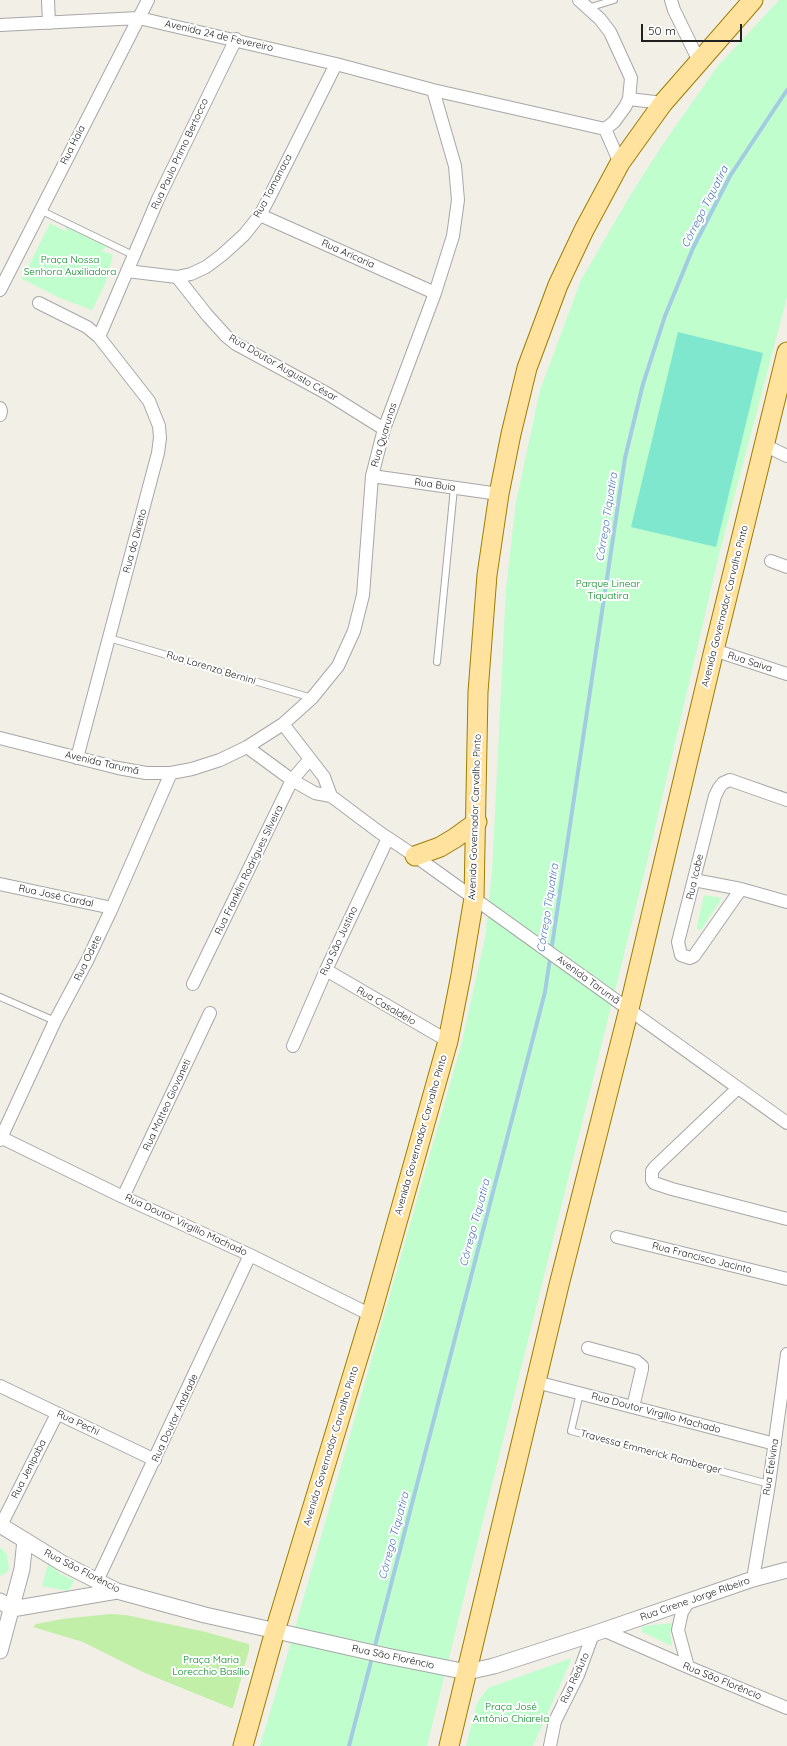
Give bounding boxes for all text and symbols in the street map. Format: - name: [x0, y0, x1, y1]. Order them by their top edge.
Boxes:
- scale bar: [643, 16, 744, 42]
- street label: Avenida 24 de Fevereiro: [164, 18, 274, 54]
- text: 50 m: [648, 23, 676, 38]
- street label: Rua Paulo Primo Bertocco: [149, 97, 211, 211]
- street label: Rua Haia: [58, 123, 88, 167]
- street label: Rua Tamanaca: [251, 152, 295, 220]
- water label: Córrego Tiquatira: [679, 164, 731, 250]
- street label: Rua Aricaria: [320, 237, 376, 271]
- park label: Praça Nossa Senhora Auxiliadora: [24, 254, 116, 278]
- street label: Rua Doutor Augusto César: [227, 332, 339, 404]
- street label: Rua Quarunas: [369, 401, 399, 469]
- water label: Córrego Tiquatira: [593, 472, 621, 562]
- street label: Rua Buia: [414, 476, 456, 494]
- street label: Rua do Direito: [121, 508, 149, 574]
- street label: Avenida Governador Carvalho Pinto: [699, 524, 751, 688]
- park label: Parque Linear Tiquatira: [576, 578, 640, 602]
- street label: Rua Lorenzo Bernini: [165, 649, 257, 687]
- street label: Rua Saiva: [726, 649, 774, 675]
- street label: Avenida Governador Carvalho Pinto: [466, 734, 484, 900]
- street label: Avenida Tarumã: [64, 749, 140, 777]
- street label: Rua Franklin Rodrigues Silveira: [212, 803, 286, 937]
- street label: Rua Icobe: [684, 853, 706, 901]
- water label: Córrego Tiquatira: [534, 863, 562, 953]
- street label: Rua José Cardal: [17, 882, 95, 910]
- street label: Rua São Justino: [318, 904, 360, 978]
- street label: Rua Odete: [72, 933, 104, 983]
- street label: Avenida Tarumã: [554, 953, 622, 1007]
- street label: Rua Casaldelo: [354, 984, 418, 1028]
- street label: Avenida Governador Carvalho Pinto: [392, 1053, 450, 1217]
- street label: Rua Matteo Giovaneti: [140, 1057, 194, 1153]
- water label: Córrego Tiquatira: [457, 1178, 493, 1268]
- street label: Rua Doutor Virgílio Machado: [123, 1191, 249, 1259]
- street label: Rua Francisco Jacinto: [651, 1240, 753, 1276]
- street label: Avenida Governador Carvalho Pinto: [301, 1365, 361, 1527]
- street label: Rua Doutor Andrade: [149, 1372, 201, 1464]
- street label: Rua Doutor Virgílio Machado: [590, 1390, 722, 1436]
- street label: Rua Pechi: [55, 1408, 101, 1438]
- street label: Travessa Emmerick Ramberger: [579, 1427, 723, 1477]
- street label: Rua Jenipaba: [9, 1437, 49, 1501]
- street label: Rua Etelvina: [761, 1438, 781, 1496]
- water label: Córrego Tiquatira: [376, 1491, 412, 1581]
- street label: Rua São Florêncio: [42, 1547, 122, 1595]
- street label: Rua Cirene Jorge Ribeiro: [638, 1575, 752, 1623]
- street label: Rua São Florêncio: [351, 1642, 435, 1672]
- street label: Rua Reduto: [558, 1651, 592, 1705]
- park label: Praça Maria Lorecchio Basílio: [172, 1654, 250, 1678]
- street label: Rua São Florêncio: [681, 1660, 763, 1702]
- park label: Praça José Antônio Chiarela: [473, 1701, 549, 1724]

